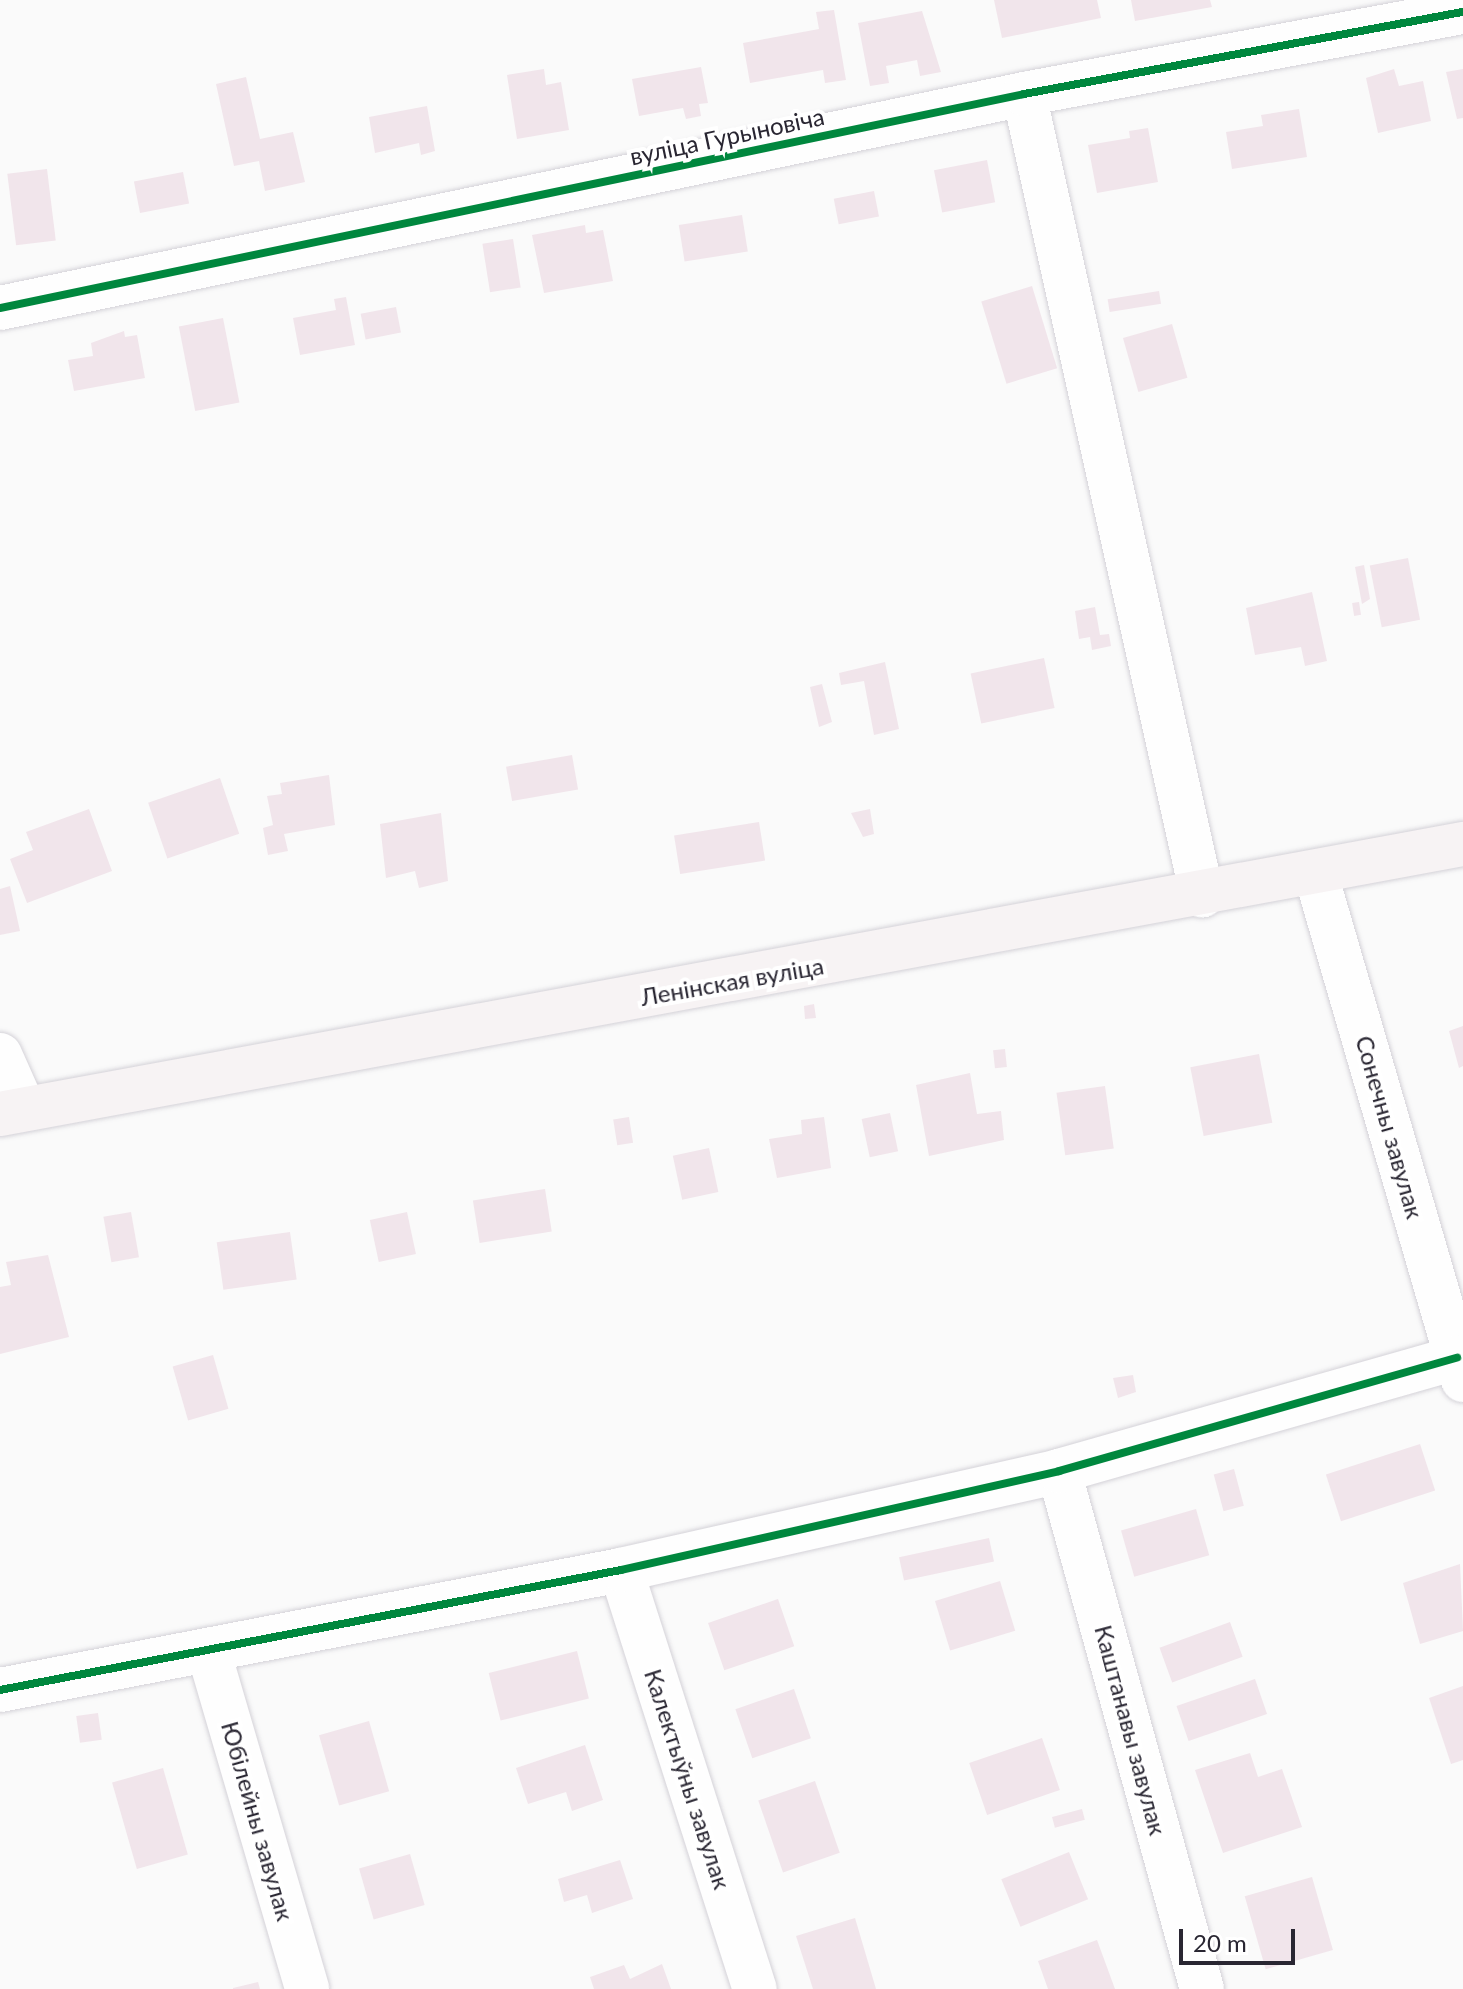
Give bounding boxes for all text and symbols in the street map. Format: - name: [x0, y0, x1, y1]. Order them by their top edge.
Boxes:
- street label: вуліца Гурыновіча: [627, 101, 827, 171]
- street label: Ленінская вуліца: [638, 951, 826, 1011]
- street label: Сонечны завулак: [1350, 1032, 1430, 1222]
- street label: Каштанавы завулак: [1089, 1622, 1173, 1838]
- street label: Калектыўны завулак: [639, 1665, 737, 1893]
- street label: Юбілейны завулак: [216, 1718, 300, 1924]
- scale bar: [1183, 1913, 1299, 1963]
- text: 20 m: [1193, 1928, 1247, 1957]

